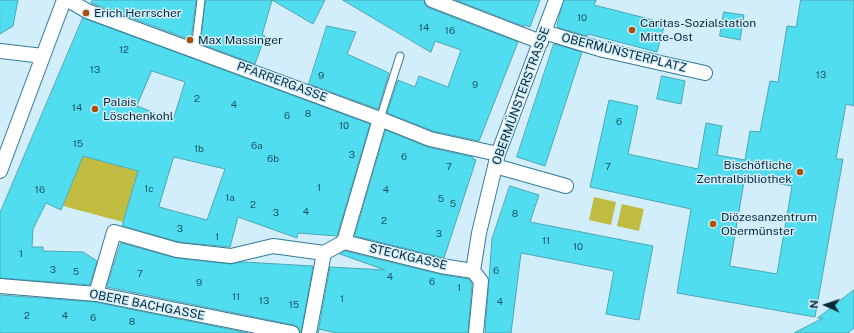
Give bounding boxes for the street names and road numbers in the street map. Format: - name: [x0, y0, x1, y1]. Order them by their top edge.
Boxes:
- street label: OBERMÜNSTERSTRASSE: [489, 25, 553, 167]
- street label: OBERMÜNSTERPLATZ: [560, 30, 688, 76]
- street label: PFARRERGASSE: [235, 59, 329, 105]
- street label: STECKGASSE: [368, 241, 448, 273]
- street label: OBERE BACHGASSE: [88, 287, 206, 323]

